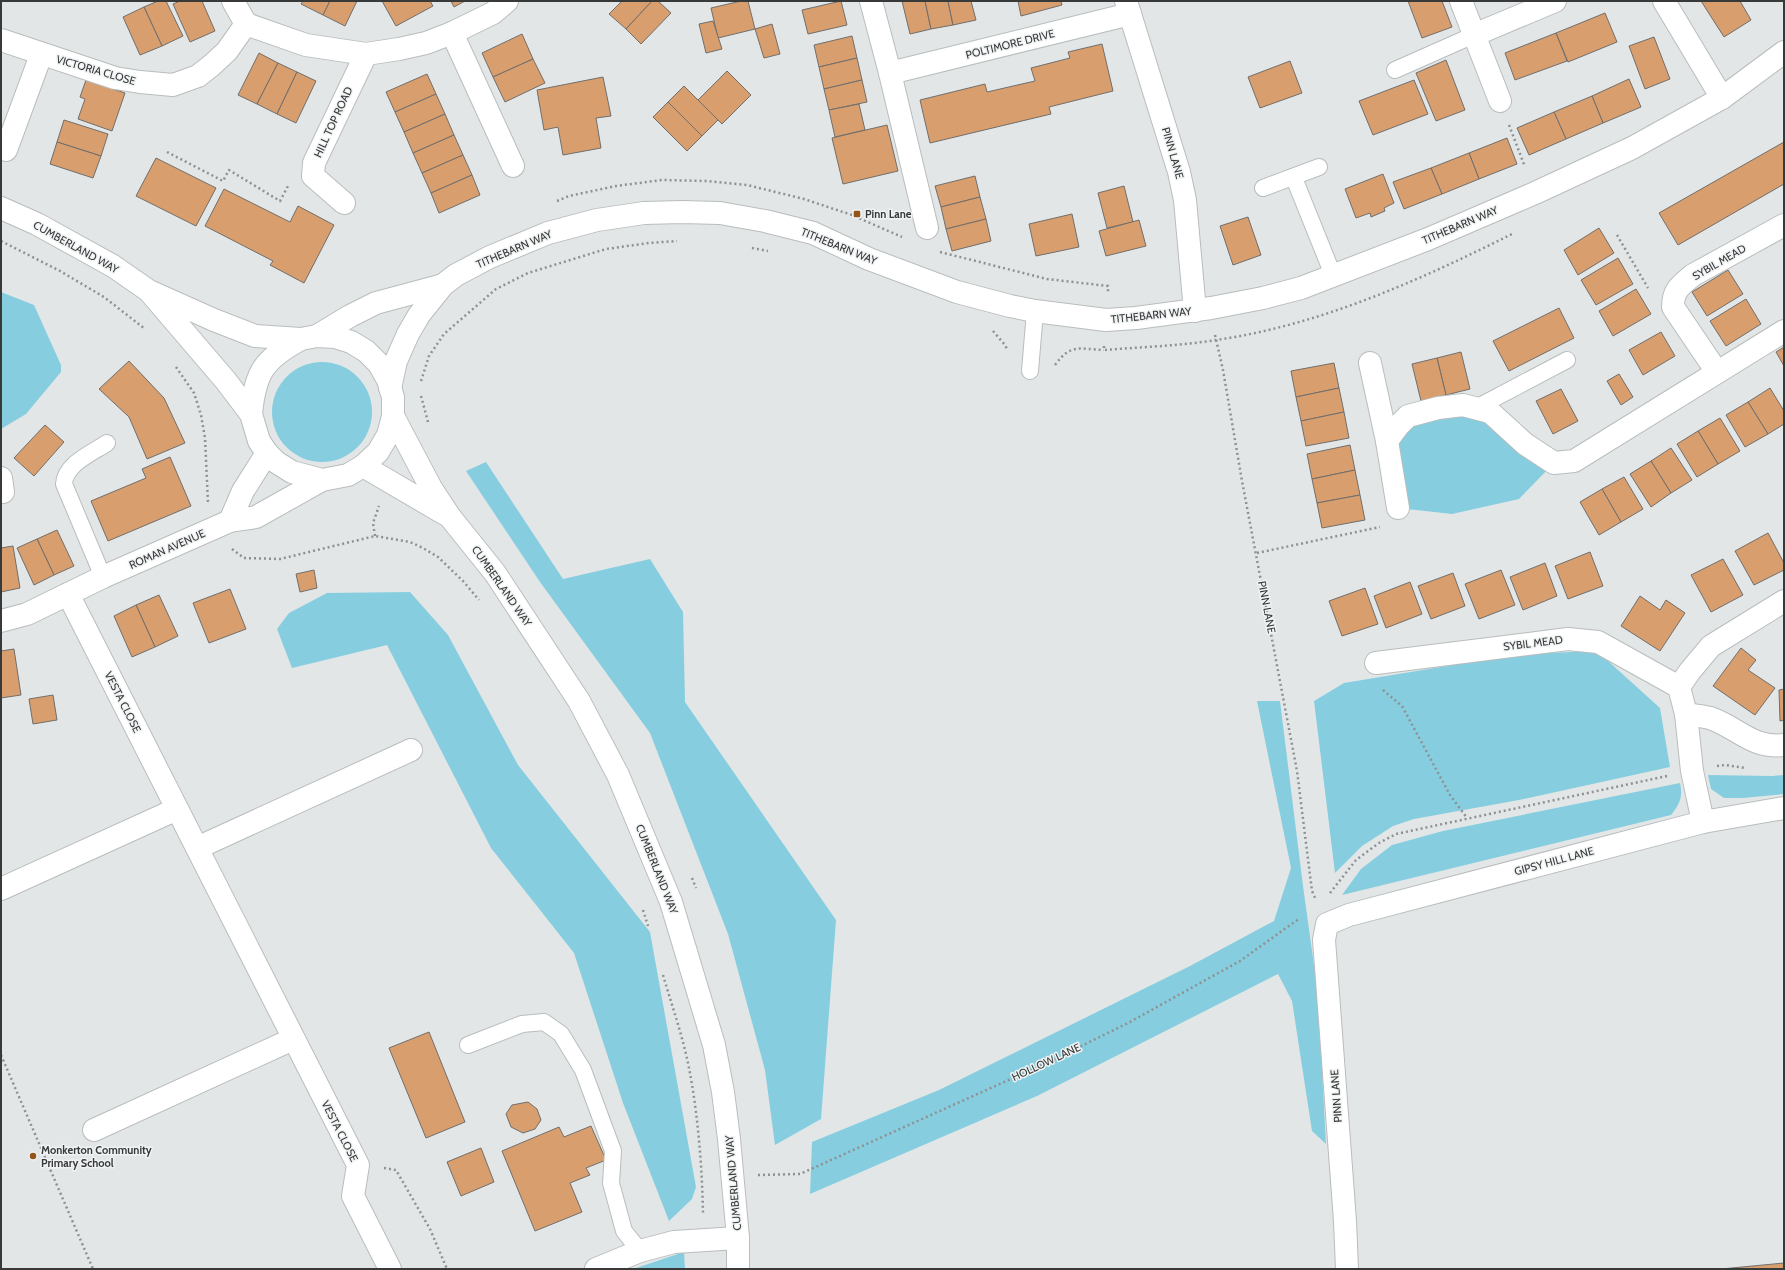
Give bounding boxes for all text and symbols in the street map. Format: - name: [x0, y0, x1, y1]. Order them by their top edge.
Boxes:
- street label: POLTIMORE DRIVE: [964, 26, 1056, 62]
- street label: VICTORIA CLOSE: [55, 52, 137, 88]
- street label: HILL TOP ROAD: [310, 84, 356, 160]
- street label: PINN LANE: [1159, 126, 1187, 180]
- street label: TITHEBARN WAY: [1420, 202, 1501, 247]
- place label: Pinn Lane: [865, 207, 912, 221]
- marker: Pinn Lane: [852, 209, 862, 219]
- street label: CUMBERLAND WAY: [31, 218, 122, 277]
- street label: TITHEBARN WAY: [799, 224, 880, 268]
- street label: TITHEBARN WAY: [474, 226, 555, 271]
- street label: SYBIL MEAD: [1690, 241, 1748, 283]
- street label: TITHEBARN WAY: [1110, 304, 1193, 326]
- street label: ROMAN AVENUE: [127, 526, 207, 572]
- street label: CUMBERLAND WAY: [469, 543, 536, 630]
- street label: PINN LANE: [1255, 580, 1279, 634]
- street label: SYBIL MEAD: [1502, 632, 1564, 654]
- street label: VESTA CLOSE: [102, 669, 144, 735]
- street label: CUMBERLAND WAY: [633, 822, 682, 917]
- street label: GIPSY HILL LANE: [1513, 844, 1595, 878]
- street label: HOLLOW LANE: [1009, 1040, 1083, 1084]
- street label: PINN LANE: [1327, 1069, 1345, 1123]
- street label: VESTA CLOSE: [319, 1098, 361, 1164]
- street label: CUMBERLAND WAY: [722, 1134, 744, 1231]
- place label: Monkerton Community Primary School: [41, 1143, 152, 1170]
- marker: Monkerton Community Primary School: [28, 1151, 38, 1161]

